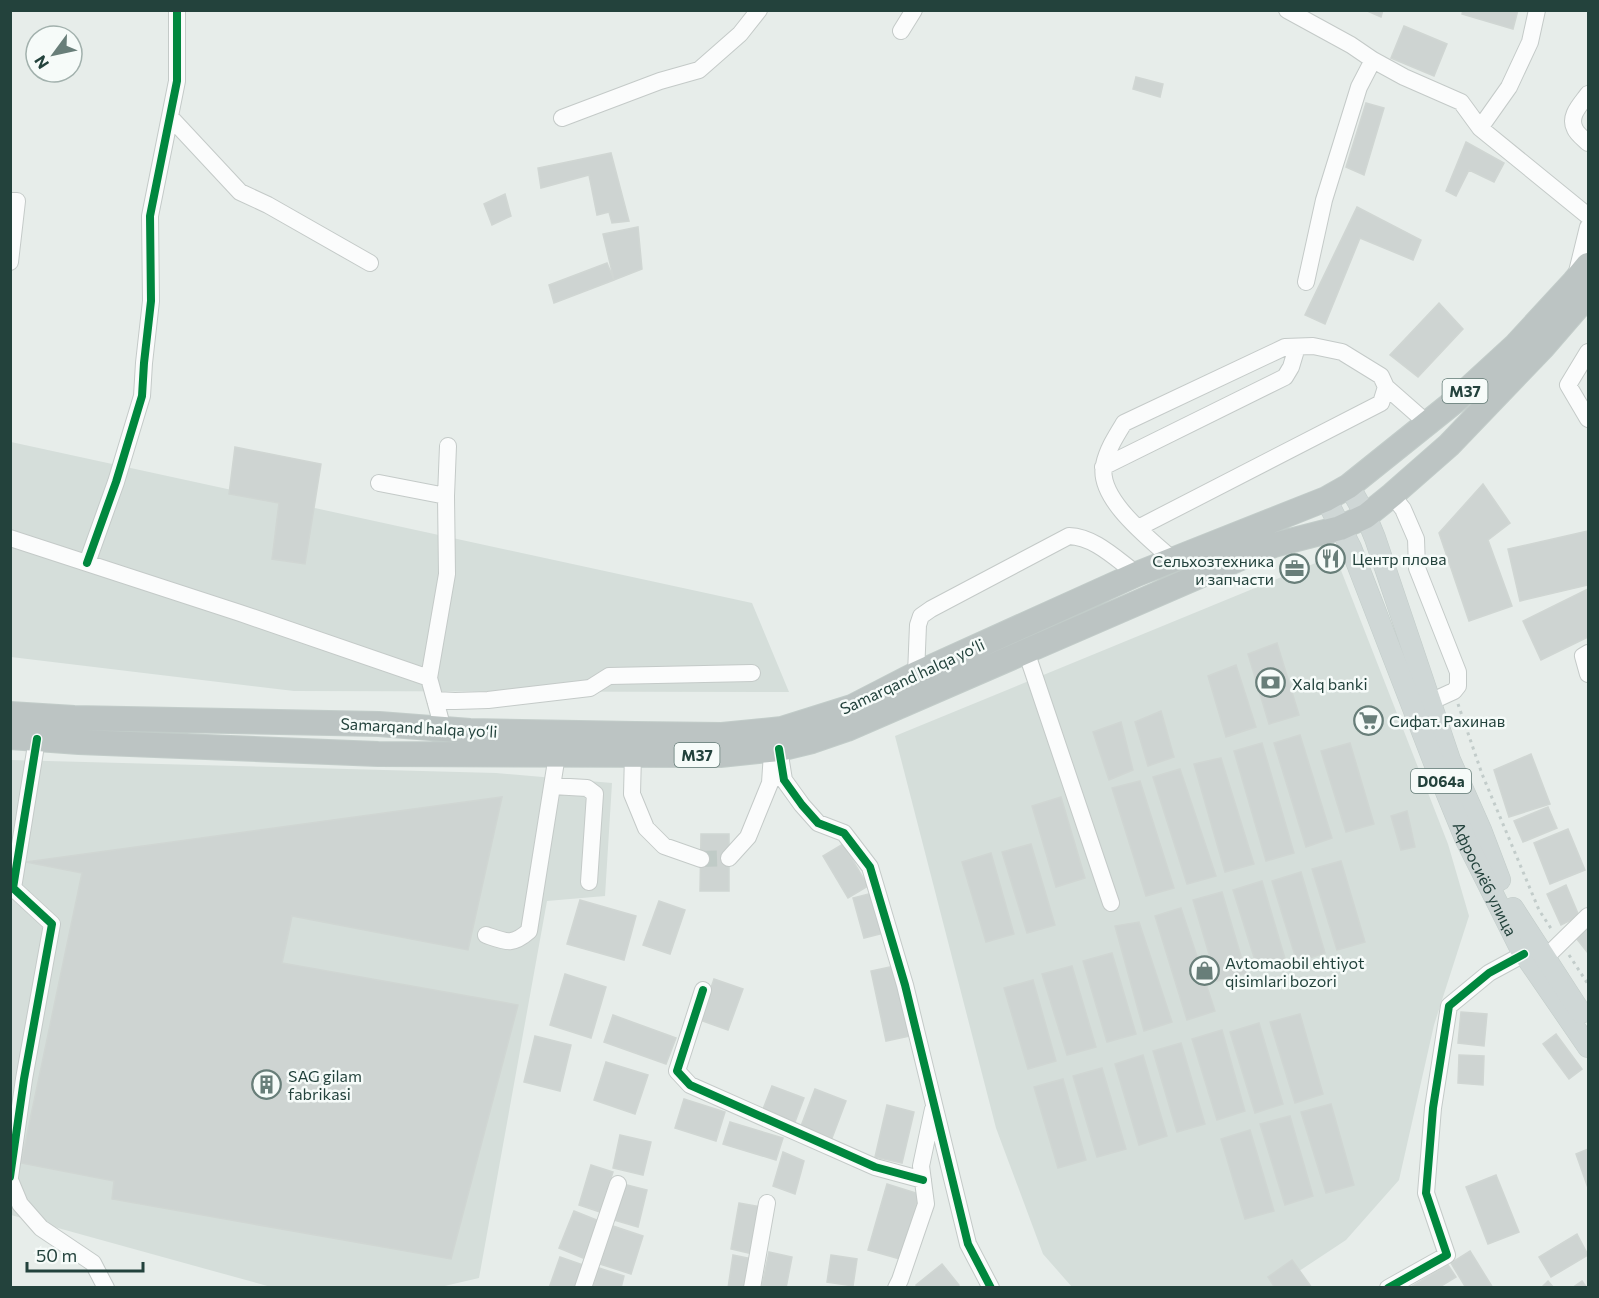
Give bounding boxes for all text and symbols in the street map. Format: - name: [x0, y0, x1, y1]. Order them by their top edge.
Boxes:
- north arrow: [24, 24, 84, 84]
- text: N: [30, 52, 52, 73]
- road number: M37: [1442, 379, 1488, 403]
- restaurant icon: Центр плова: [1315, 542, 1347, 574]
- place label: Центр плова: [1352, 549, 1446, 568]
- place label: Сельхозтехника и запчасти: [1152, 551, 1274, 588]
- office icon: Сельхозтехника и запчасти: [1279, 553, 1311, 585]
- street label: Samarqand halqa yoʻli: [837, 634, 987, 718]
- bank icon: Xalq banki: [1255, 667, 1287, 699]
- place label: Xalq banki: [1292, 674, 1368, 693]
- supermarket icon: Сифат. Рахинав: [1352, 704, 1384, 736]
- place label: Сифат. Рахинав: [1389, 711, 1505, 730]
- street label: Samarqand halqa yoʻli: [340, 713, 498, 741]
- road number: M37: [674, 743, 720, 767]
- road number: D064a: [1411, 769, 1471, 793]
- street label: Афросиёб улица: [1450, 819, 1522, 938]
- place label: Avtomaobil ehtiyot qisimlari bozori: [1225, 953, 1365, 990]
- shop icon: Avtomaobil ehtiyot qisimlari bozori: [1188, 955, 1220, 987]
- place label: SAG gilam fabrikasi: [288, 1066, 362, 1103]
- building icon: SAG gilam fabrikasi: [251, 1068, 283, 1100]
- scale bar: [27, 1235, 142, 1273]
- text: 50 m: [36, 1244, 77, 1266]

